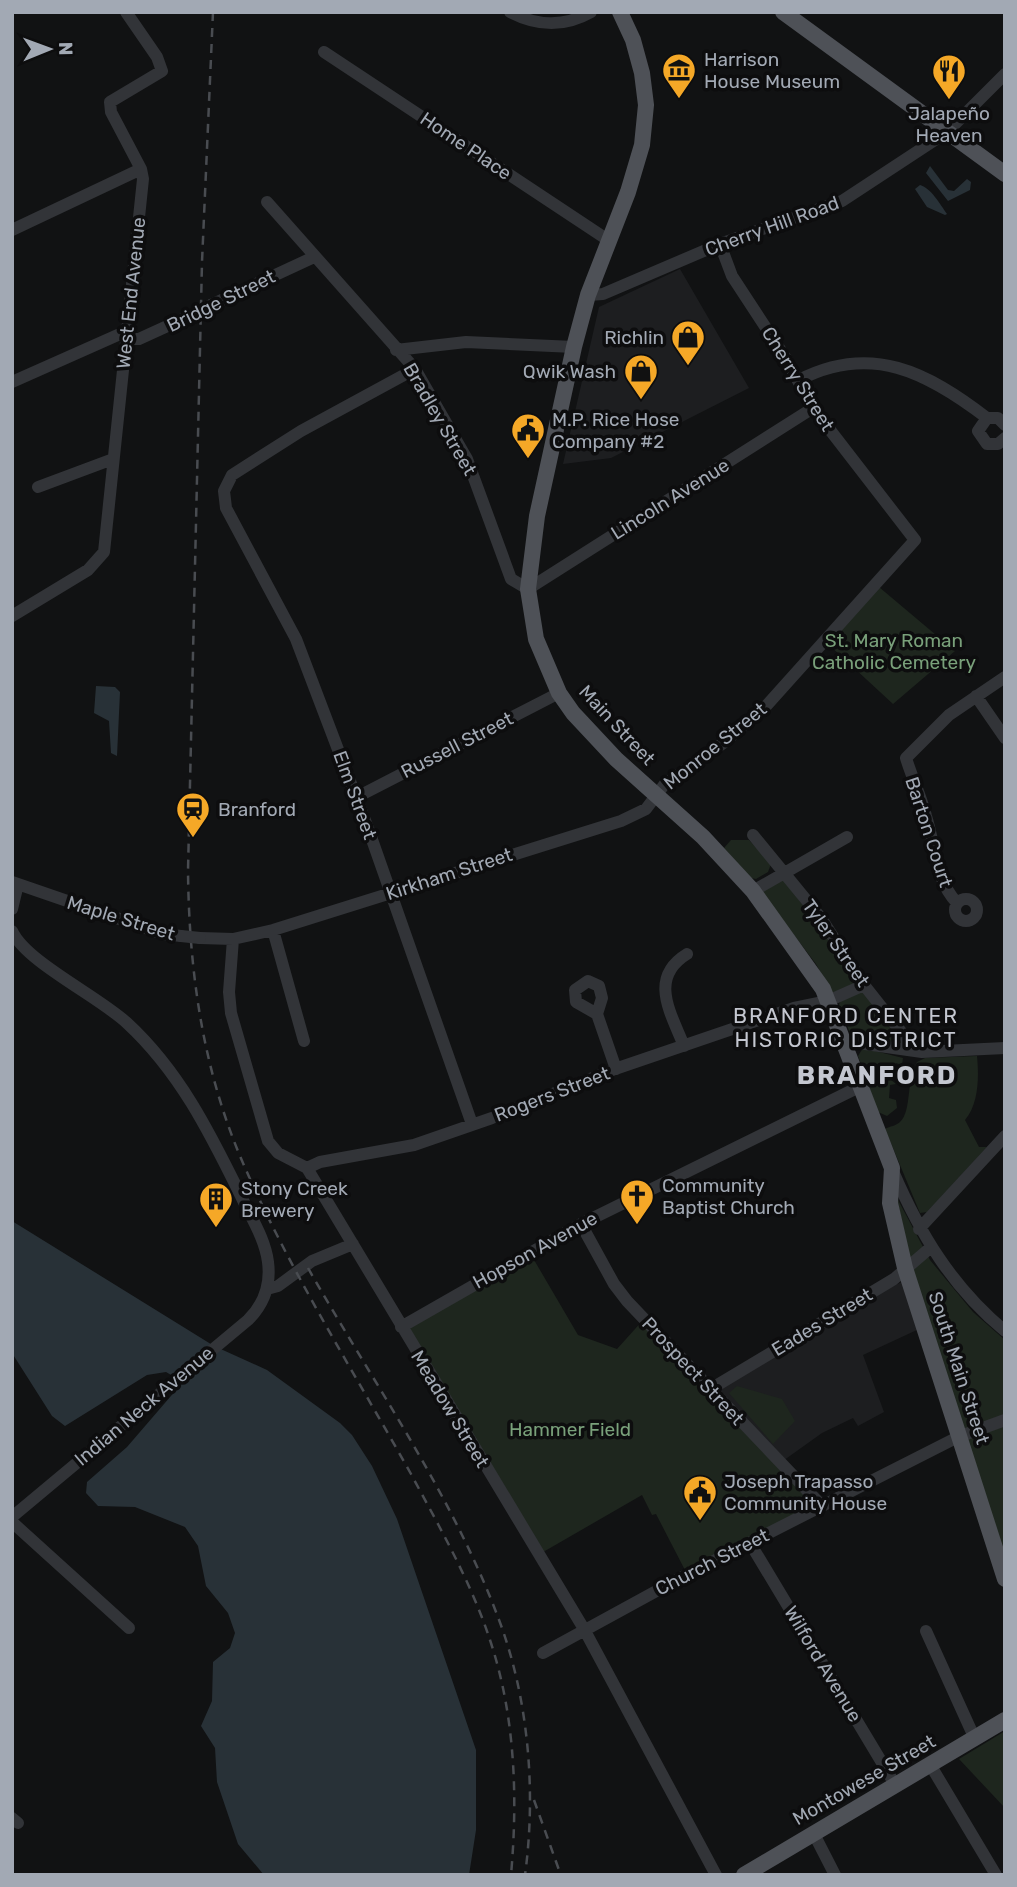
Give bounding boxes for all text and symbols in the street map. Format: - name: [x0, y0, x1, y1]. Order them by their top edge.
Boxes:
- north arrow: [14, 14, 84, 84]
- text: N: [54, 42, 77, 56]
- place label: Harrison House Museum: [704, 48, 840, 93]
- museum icon: Harrison House Museum: [660, 51, 698, 100]
- restaurant icon: Jalapeño Heaven: [930, 52, 968, 101]
- place label: Jalapeño Heaven: [908, 102, 990, 147]
- street label: Home Place: [416, 107, 516, 185]
- street label: Cherry Hill Road: [702, 191, 842, 261]
- street label: West End Avenue: [112, 216, 150, 370]
- street label: Bridge Street: [163, 265, 279, 337]
- shop icon: Richlin: [669, 318, 707, 367]
- street label: Cherry Street: [757, 322, 840, 436]
- place label: Richlin: [604, 326, 664, 349]
- shop icon: Qwik Wash: [622, 352, 660, 401]
- street label: Bradley Street: [399, 359, 482, 480]
- place label: Qwik Wash: [523, 360, 616, 383]
- place label: M.P. Rice Hose Company #2: [552, 408, 679, 453]
- public building icon: M.P. Rice Hose Company #2: [509, 411, 547, 460]
- street label: Lincoln Avenue: [607, 453, 733, 545]
- park label: St. Mary Roman Catholic Cemetery: [812, 629, 976, 674]
- street label: Main Street: [574, 680, 660, 770]
- street label: Monroe Street: [659, 697, 772, 794]
- street label: Russell Street: [397, 707, 517, 783]
- street label: Elm Street: [328, 748, 382, 843]
- street label: Barton Court: [900, 774, 958, 891]
- station icon: Branford: [174, 790, 212, 839]
- place label: Branford: [218, 798, 296, 821]
- street label: Kirkham Street: [383, 843, 516, 905]
- street label: Maple Street: [64, 891, 178, 945]
- street label: Tyler Street: [797, 895, 875, 992]
- district label: BRANFORD CENTER HISTORIC DISTRICT: [733, 1003, 959, 1052]
- district label: BRANFORD: [797, 1060, 957, 1091]
- street label: Rogers Street: [491, 1061, 613, 1127]
- place label: Community Baptist Church: [662, 1174, 795, 1219]
- place label: Stony Creek Brewery: [241, 1177, 348, 1222]
- church icon: Community Baptist Church: [618, 1177, 656, 1226]
- building icon: Stony Creek Brewery: [197, 1180, 235, 1229]
- street label: Hopson Avenue: [469, 1206, 601, 1294]
- street label: Eades Street: [768, 1283, 877, 1361]
- street label: South Main Street: [923, 1289, 995, 1448]
- street label: Prospect Street: [637, 1312, 749, 1430]
- street label: Indian Neck Avenue: [70, 1341, 218, 1471]
- street label: Meadow Street: [406, 1346, 494, 1472]
- park label: Hammer Field: [509, 1418, 631, 1441]
- place label: Joseph Trapasso Community House: [724, 1470, 887, 1515]
- public building icon: Joseph Trapasso Community House: [681, 1473, 719, 1522]
- street label: Church Street: [651, 1523, 773, 1600]
- street label: Wilford Avenue: [779, 1602, 867, 1726]
- street label: Montowese Street: [789, 1730, 940, 1830]

